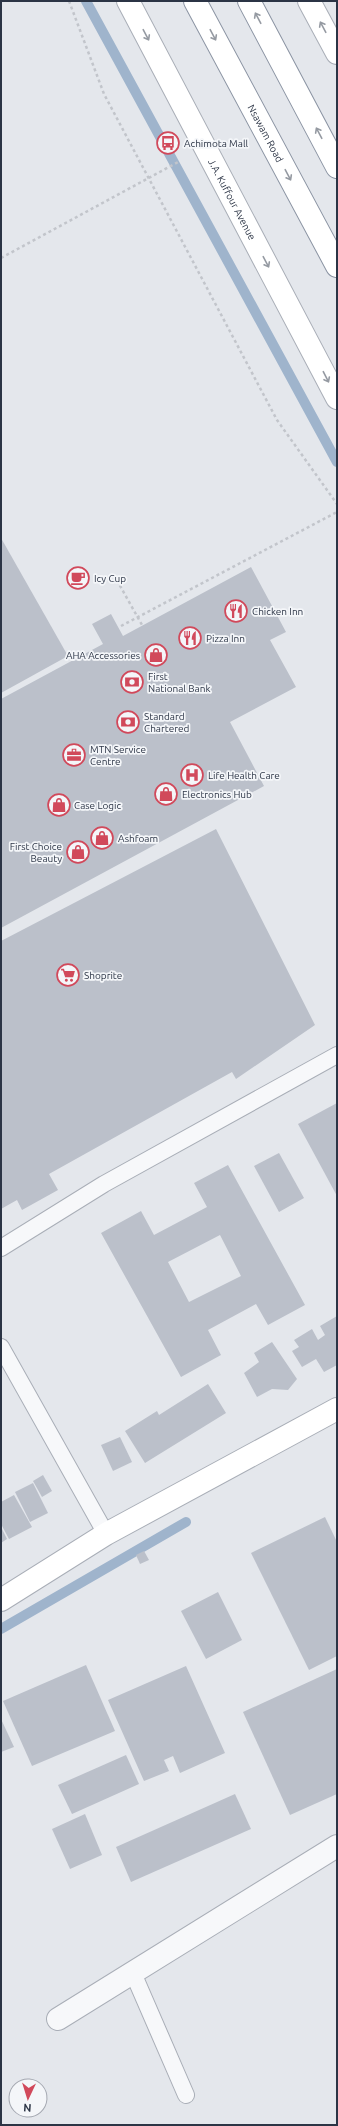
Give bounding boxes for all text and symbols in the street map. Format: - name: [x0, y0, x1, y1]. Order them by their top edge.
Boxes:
- one-way arrow: [253, 12, 261, 24]
- one-way arrow: [319, 21, 327, 33]
- one-way arrow: [143, 29, 150, 41]
- one-way arrow: [210, 29, 217, 41]
- street label: Nsawam Road: [246, 103, 286, 164]
- one-way arrow: [314, 127, 322, 139]
- bus stop icon: Achimota Mall: [155, 130, 181, 156]
- place label: Achimota Mall: [184, 138, 249, 149]
- street label: J.A. Kuffour Avenue: [207, 157, 258, 242]
- one-way arrow: [284, 168, 292, 180]
- one-way arrow: [263, 255, 270, 267]
- one-way arrow: [323, 371, 330, 383]
- cafe icon: Icy Cup: [65, 565, 91, 591]
- place label: Icy Cup: [94, 573, 126, 584]
- restaurant icon: Chicken Inn: [223, 598, 249, 624]
- place label: Chicken Inn: [252, 606, 303, 617]
- restaurant icon: Pizza Inn: [177, 625, 203, 651]
- place label: Pizza Inn: [206, 633, 245, 644]
- shop icon: AHA Accessories: [143, 642, 169, 668]
- place label: AHA Accessories: [66, 650, 140, 661]
- bank icon: First National Bank: [119, 669, 145, 695]
- place label: First National Bank: [148, 671, 211, 694]
- bank icon: Standard Chartered: [115, 709, 141, 735]
- place label: Standard Chartered: [144, 711, 189, 734]
- office icon: MTN Service Centre: [61, 742, 87, 768]
- place label: MTN Service Centre: [90, 744, 146, 767]
- hospital icon: Life Health Care: [179, 762, 205, 788]
- place label: Life Health Care: [208, 770, 280, 781]
- shop icon: Electronics Hub: [153, 781, 179, 807]
- place label: Electronics Hub: [182, 789, 252, 800]
- shop icon: Case Logic: [46, 792, 72, 818]
- place label: Case Logic: [74, 800, 122, 811]
- shop icon: Ashfoam: [89, 825, 115, 851]
- place label: Ashfoam: [118, 833, 158, 844]
- shop icon: First Choice Beauty: [65, 839, 91, 865]
- place label: First Choice Beauty: [10, 841, 62, 864]
- supermarket icon: Shoprite: [55, 962, 81, 988]
- place label: Shoprite: [84, 970, 122, 981]
- north arrow: [8, 2078, 48, 2118]
- text: N: [23, 2102, 32, 2114]

